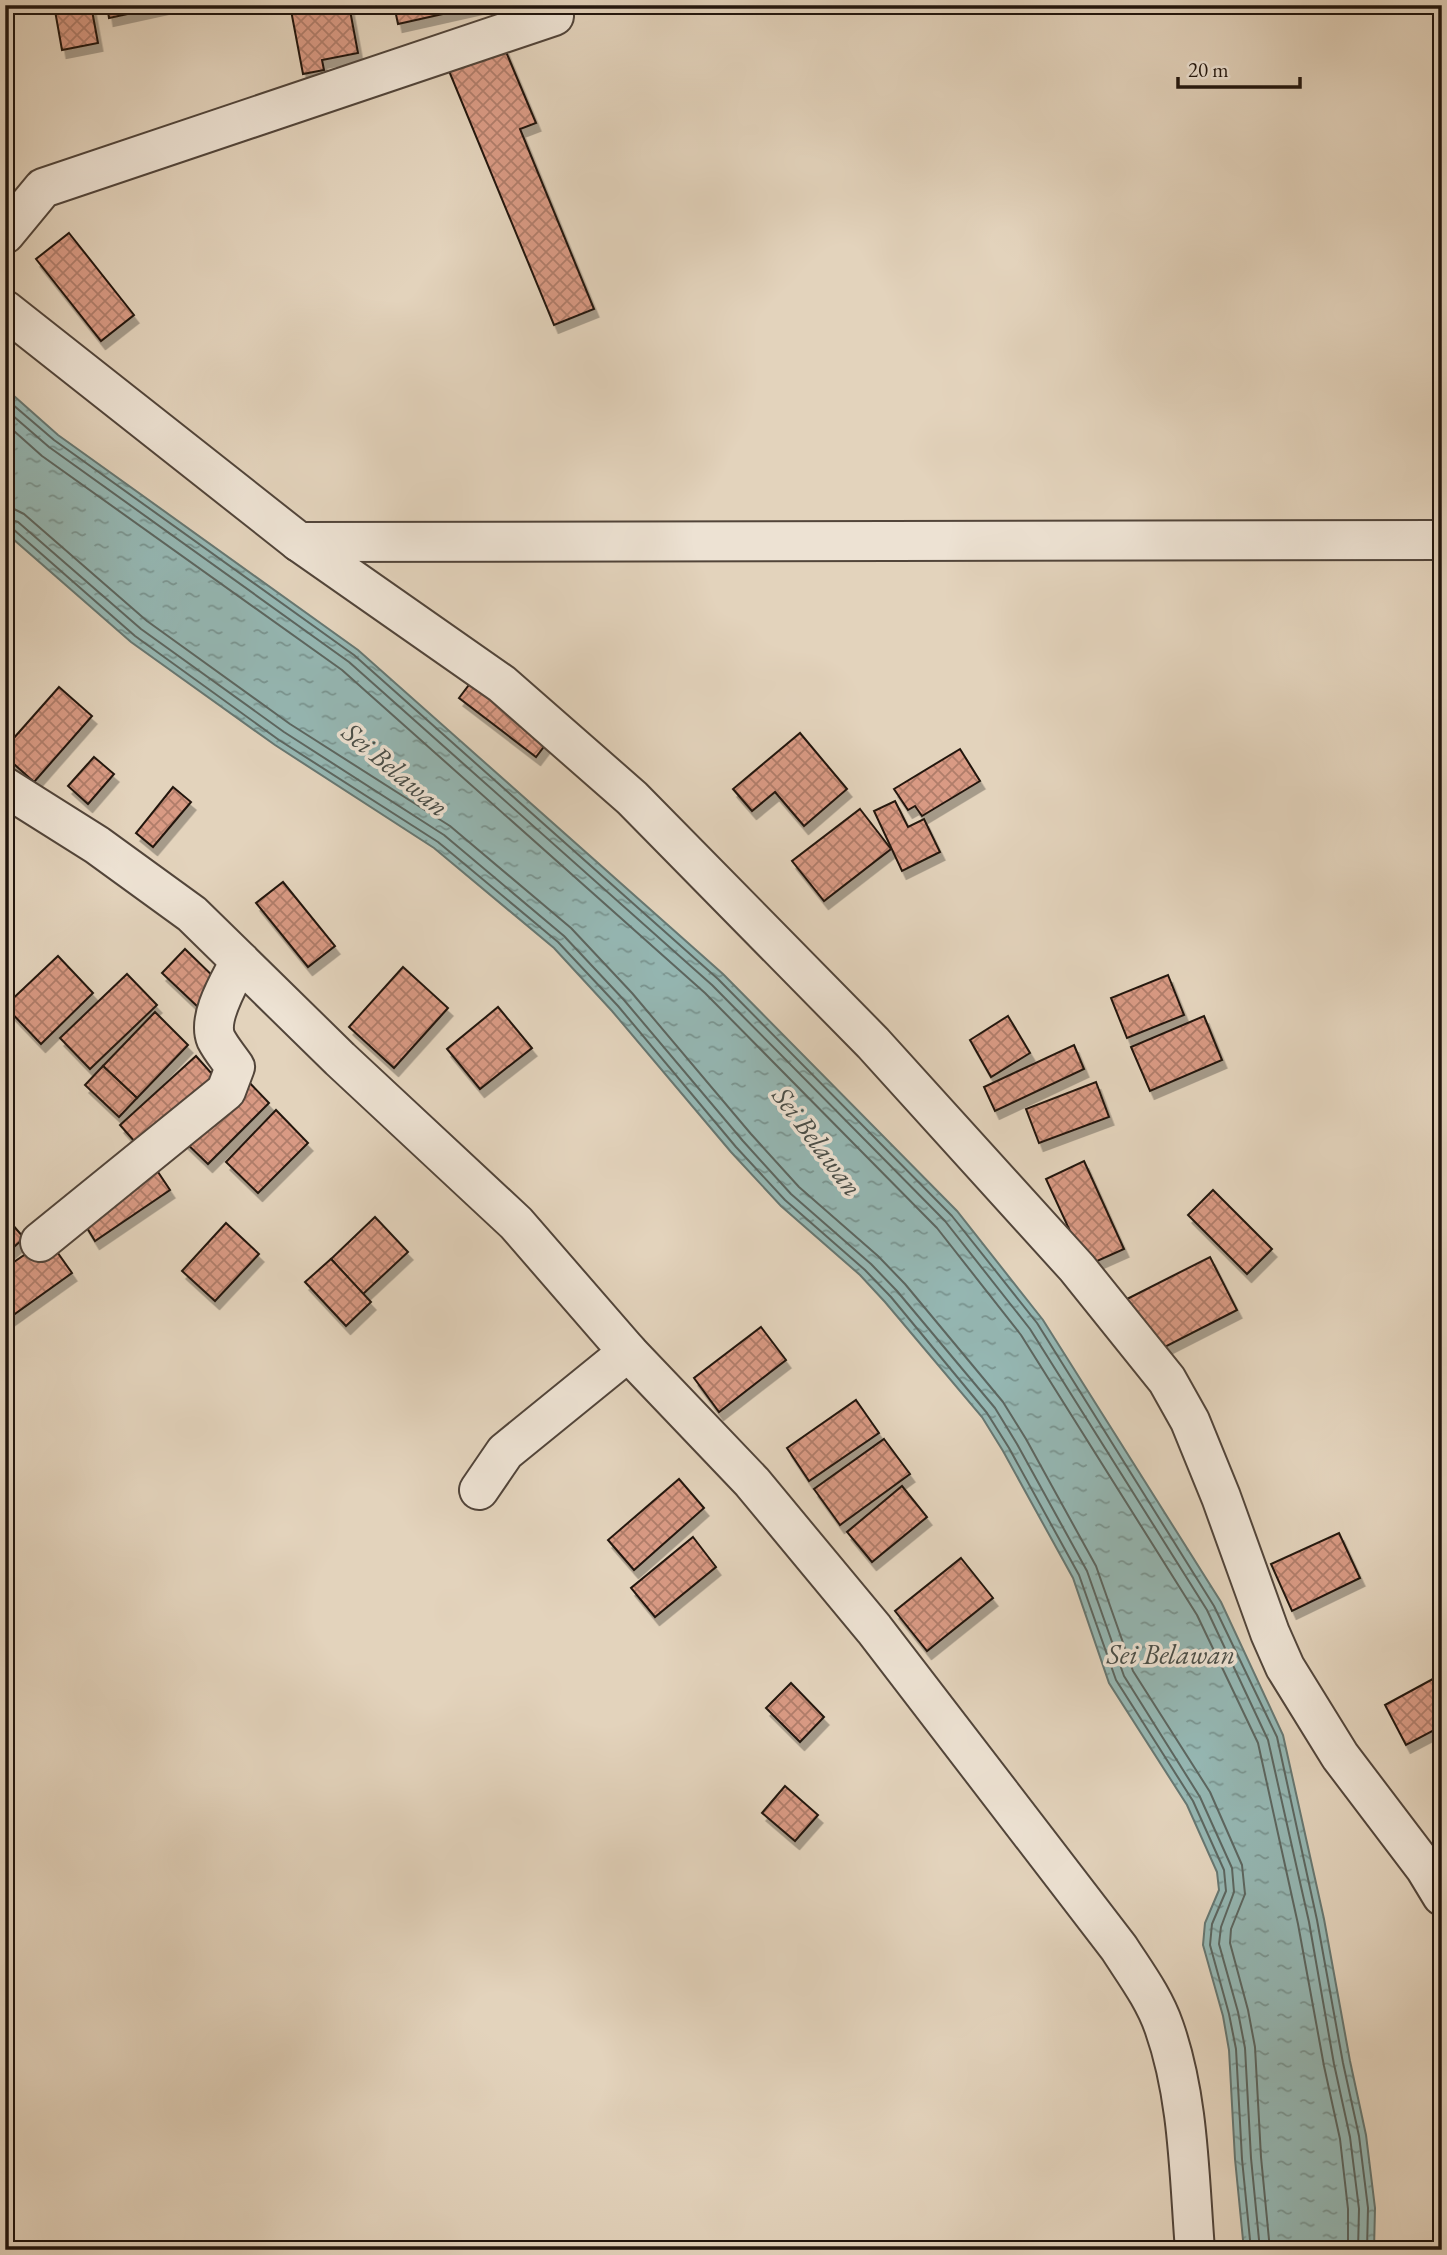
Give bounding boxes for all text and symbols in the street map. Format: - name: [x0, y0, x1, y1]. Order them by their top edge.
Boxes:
- scale bar: [1178, 46, 1300, 90]
- text: 20 m: [1188, 56, 1229, 83]
- water label: Sei Belawan: [334, 713, 457, 824]
- water label: Sei Belawan: [764, 1078, 871, 1203]
- water label: Sei Belawan: [1106, 1636, 1235, 1672]

